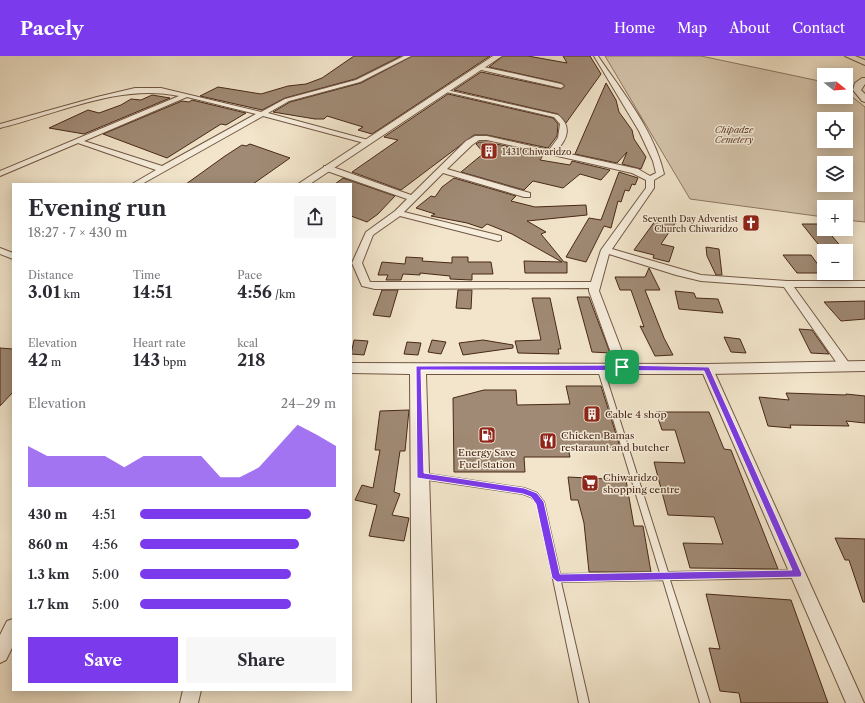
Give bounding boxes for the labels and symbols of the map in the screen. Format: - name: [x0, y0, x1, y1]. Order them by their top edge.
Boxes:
- north arrow: [817, 68, 853, 104]
- park label: Chipadze Cemetery: [715, 124, 754, 145]
- building icon: 1431 Chiwaridzo: [479, 141, 499, 161]
- place label: 1431 Chiwaridzo: [502, 146, 572, 157]
- place label: Seventh Day Adventist Church Chiwaridzo: [642, 213, 739, 234]
- church icon: Seventh Day Adventist Church Chiwaridzo: [741, 213, 761, 233]
- pin: [605, 350, 639, 384]
- building icon: Cable 4 shop: [582, 404, 602, 424]
- place label: Cable 4 shop: [605, 408, 667, 421]
- fuel station icon: Energy Save Fuel station: [477, 425, 497, 445]
- place label: Chicken Bamas restaraunt and butcher: [561, 429, 670, 454]
- restaurant icon: Chicken Bamas restaraunt and butcher: [538, 431, 558, 451]
- place label: Energy Save Fuel station: [458, 446, 516, 471]
- place label: Chiwaridzo shopping centre: [603, 471, 680, 496]
- supermarket icon: Chiwaridzo shopping centre: [580, 473, 600, 493]

